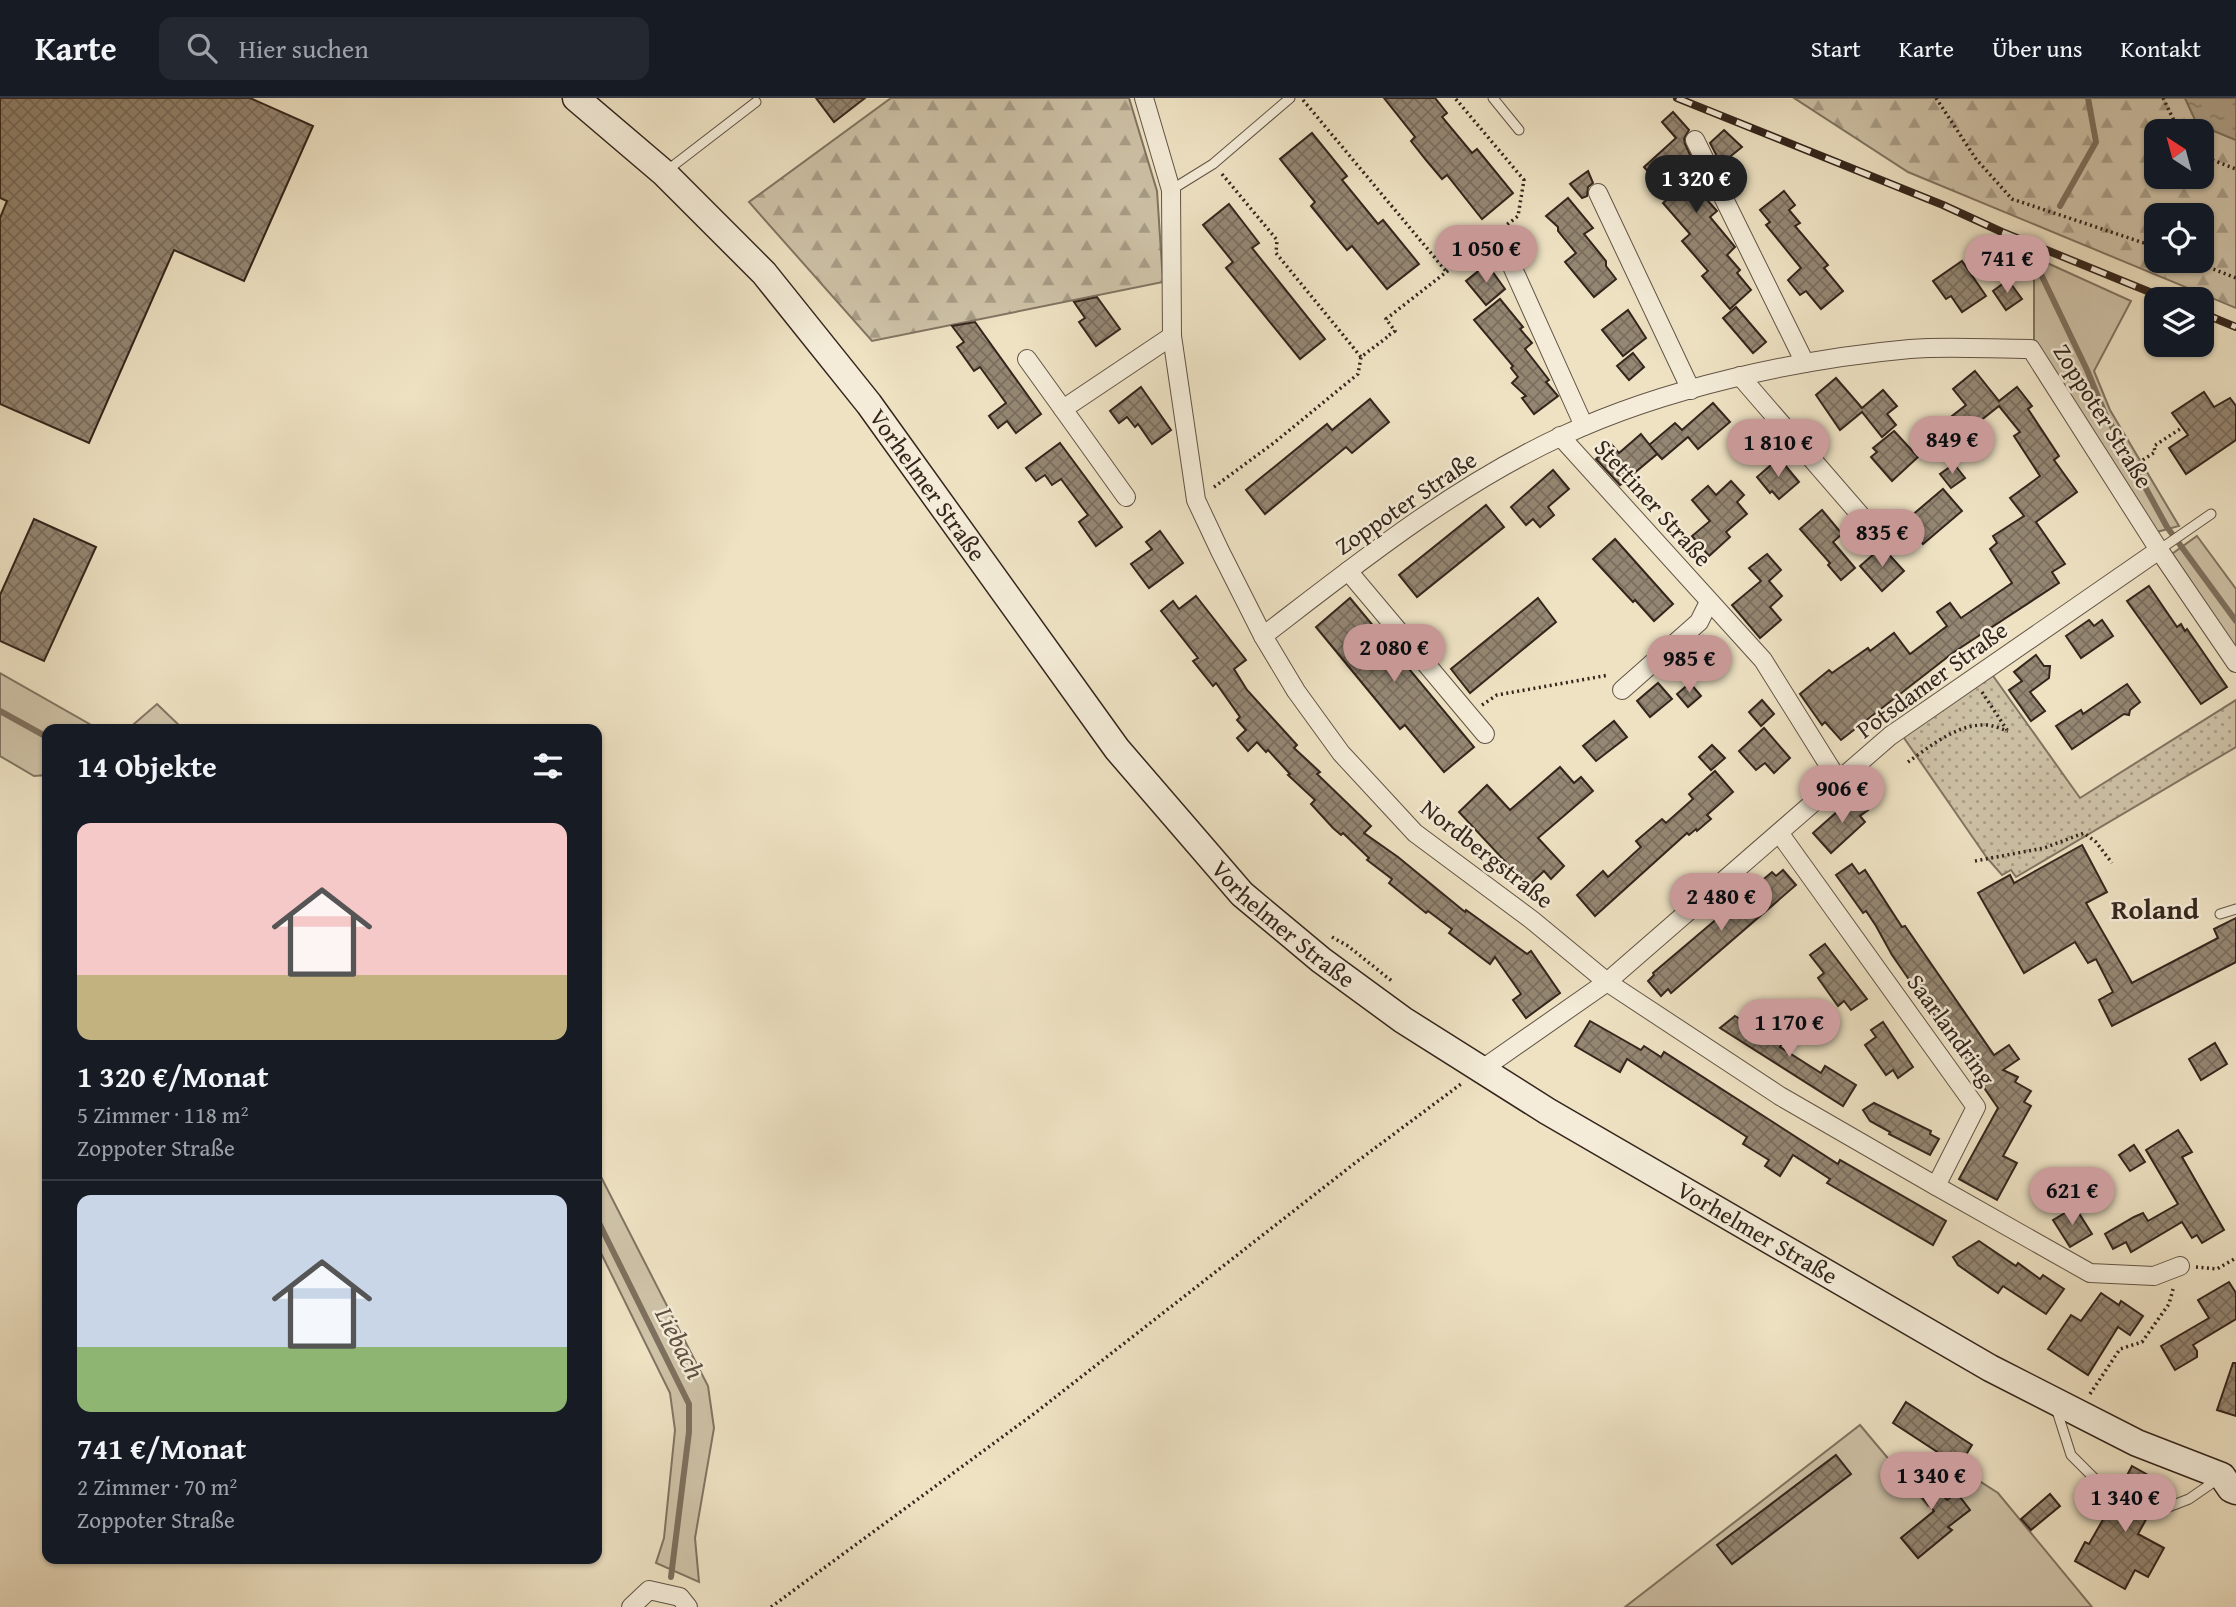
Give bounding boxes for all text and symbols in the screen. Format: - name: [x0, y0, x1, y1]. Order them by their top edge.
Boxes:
- search box: [159, 17, 649, 80]
- text: Karte: [35, 24, 117, 72]
- icon: search: [183, 29, 221, 67]
- text: Hier suchen: [239, 29, 369, 68]
- text: Start: [1811, 31, 1861, 66]
- text: Karte: [1899, 31, 1954, 66]
- text: Über uns: [1992, 31, 2083, 66]
- text: Kontakt: [2121, 31, 2201, 66]
- north arrow: [2144, 119, 2214, 189]
- map controls: [2144, 119, 2214, 357]
- pin: 1 320 €: [1631, 156, 1761, 215]
- text: 1 320 €: [1661, 161, 1731, 194]
- button: locate: [2144, 203, 2214, 273]
- pin: 1 050 €: [1421, 226, 1551, 285]
- text: 1 050 €: [1451, 231, 1521, 264]
- pin: 741 €: [1958, 236, 2056, 295]
- text: 741 €: [1981, 241, 2033, 274]
- button: layers: [2144, 287, 2214, 357]
- street label: Zoppoter Straße: [2045, 337, 2162, 495]
- street label: Vorhelmer Straße: [861, 401, 995, 568]
- pin: 849 €: [1903, 416, 2001, 476]
- pin: 1 810 €: [1713, 420, 1843, 479]
- text: 849 €: [1926, 422, 1978, 455]
- text: 1 810 €: [1743, 425, 1813, 458]
- street label: Stettiner Straße: [1586, 431, 1720, 574]
- street label: Zoppoter Straße: [1328, 442, 1484, 563]
- pin: 835 €: [1833, 510, 1931, 569]
- text: 835 €: [1856, 515, 1908, 548]
- street label: Potsdamer Straße: [1849, 613, 2015, 747]
- pin: 2 080 €: [1329, 624, 1459, 684]
- text: 2 080 €: [1359, 630, 1429, 663]
- pin: 985 €: [1640, 636, 1738, 695]
- text: 985 €: [1663, 641, 1715, 674]
- text: 14 Objekte: [77, 744, 217, 788]
- icon: filters: [529, 747, 567, 785]
- pin: 906 €: [1793, 766, 1891, 825]
- text: 906 €: [1816, 771, 1868, 804]
- street label: Nordbergstraße: [1413, 790, 1561, 917]
- street label: Vorhelmer Straße: [1203, 852, 1362, 996]
- icon: home: [259, 869, 385, 995]
- pin: 2 480 €: [1656, 874, 1786, 933]
- text: 2 480 €: [1686, 879, 1756, 912]
- district label: Roland: [2111, 888, 2200, 929]
- street label: Saarlandring: [1899, 967, 2004, 1093]
- pin: 1 170 €: [1724, 1000, 1854, 1059]
- text: 1 170 €: [1754, 1005, 1824, 1038]
- text: 1 320 €/Monat: [77, 1054, 269, 1098]
- text: 5 Zimmer · 118 m²: [77, 1098, 248, 1131]
- text: Zoppoter Straße: [77, 1131, 235, 1164]
- pin: 621 €: [2023, 1168, 2121, 1227]
- street label: Vorhelmer Straße: [1670, 1172, 1844, 1293]
- text: 621 €: [2046, 1173, 2098, 1206]
- icon: home: [259, 1241, 385, 1367]
- water label: Liebach: [645, 1299, 715, 1386]
- text: 741 €/Monat: [77, 1426, 246, 1470]
- pin: 1 340 €: [1866, 1452, 1996, 1512]
- text: 1 340 €: [1896, 1458, 1966, 1491]
- text: 2 Zimmer · 70 m²: [77, 1470, 237, 1503]
- pin: 1 340 €: [2060, 1474, 2190, 1534]
- text: 1 340 €: [2090, 1480, 2160, 1513]
- text: Zoppoter Straße: [77, 1503, 235, 1536]

